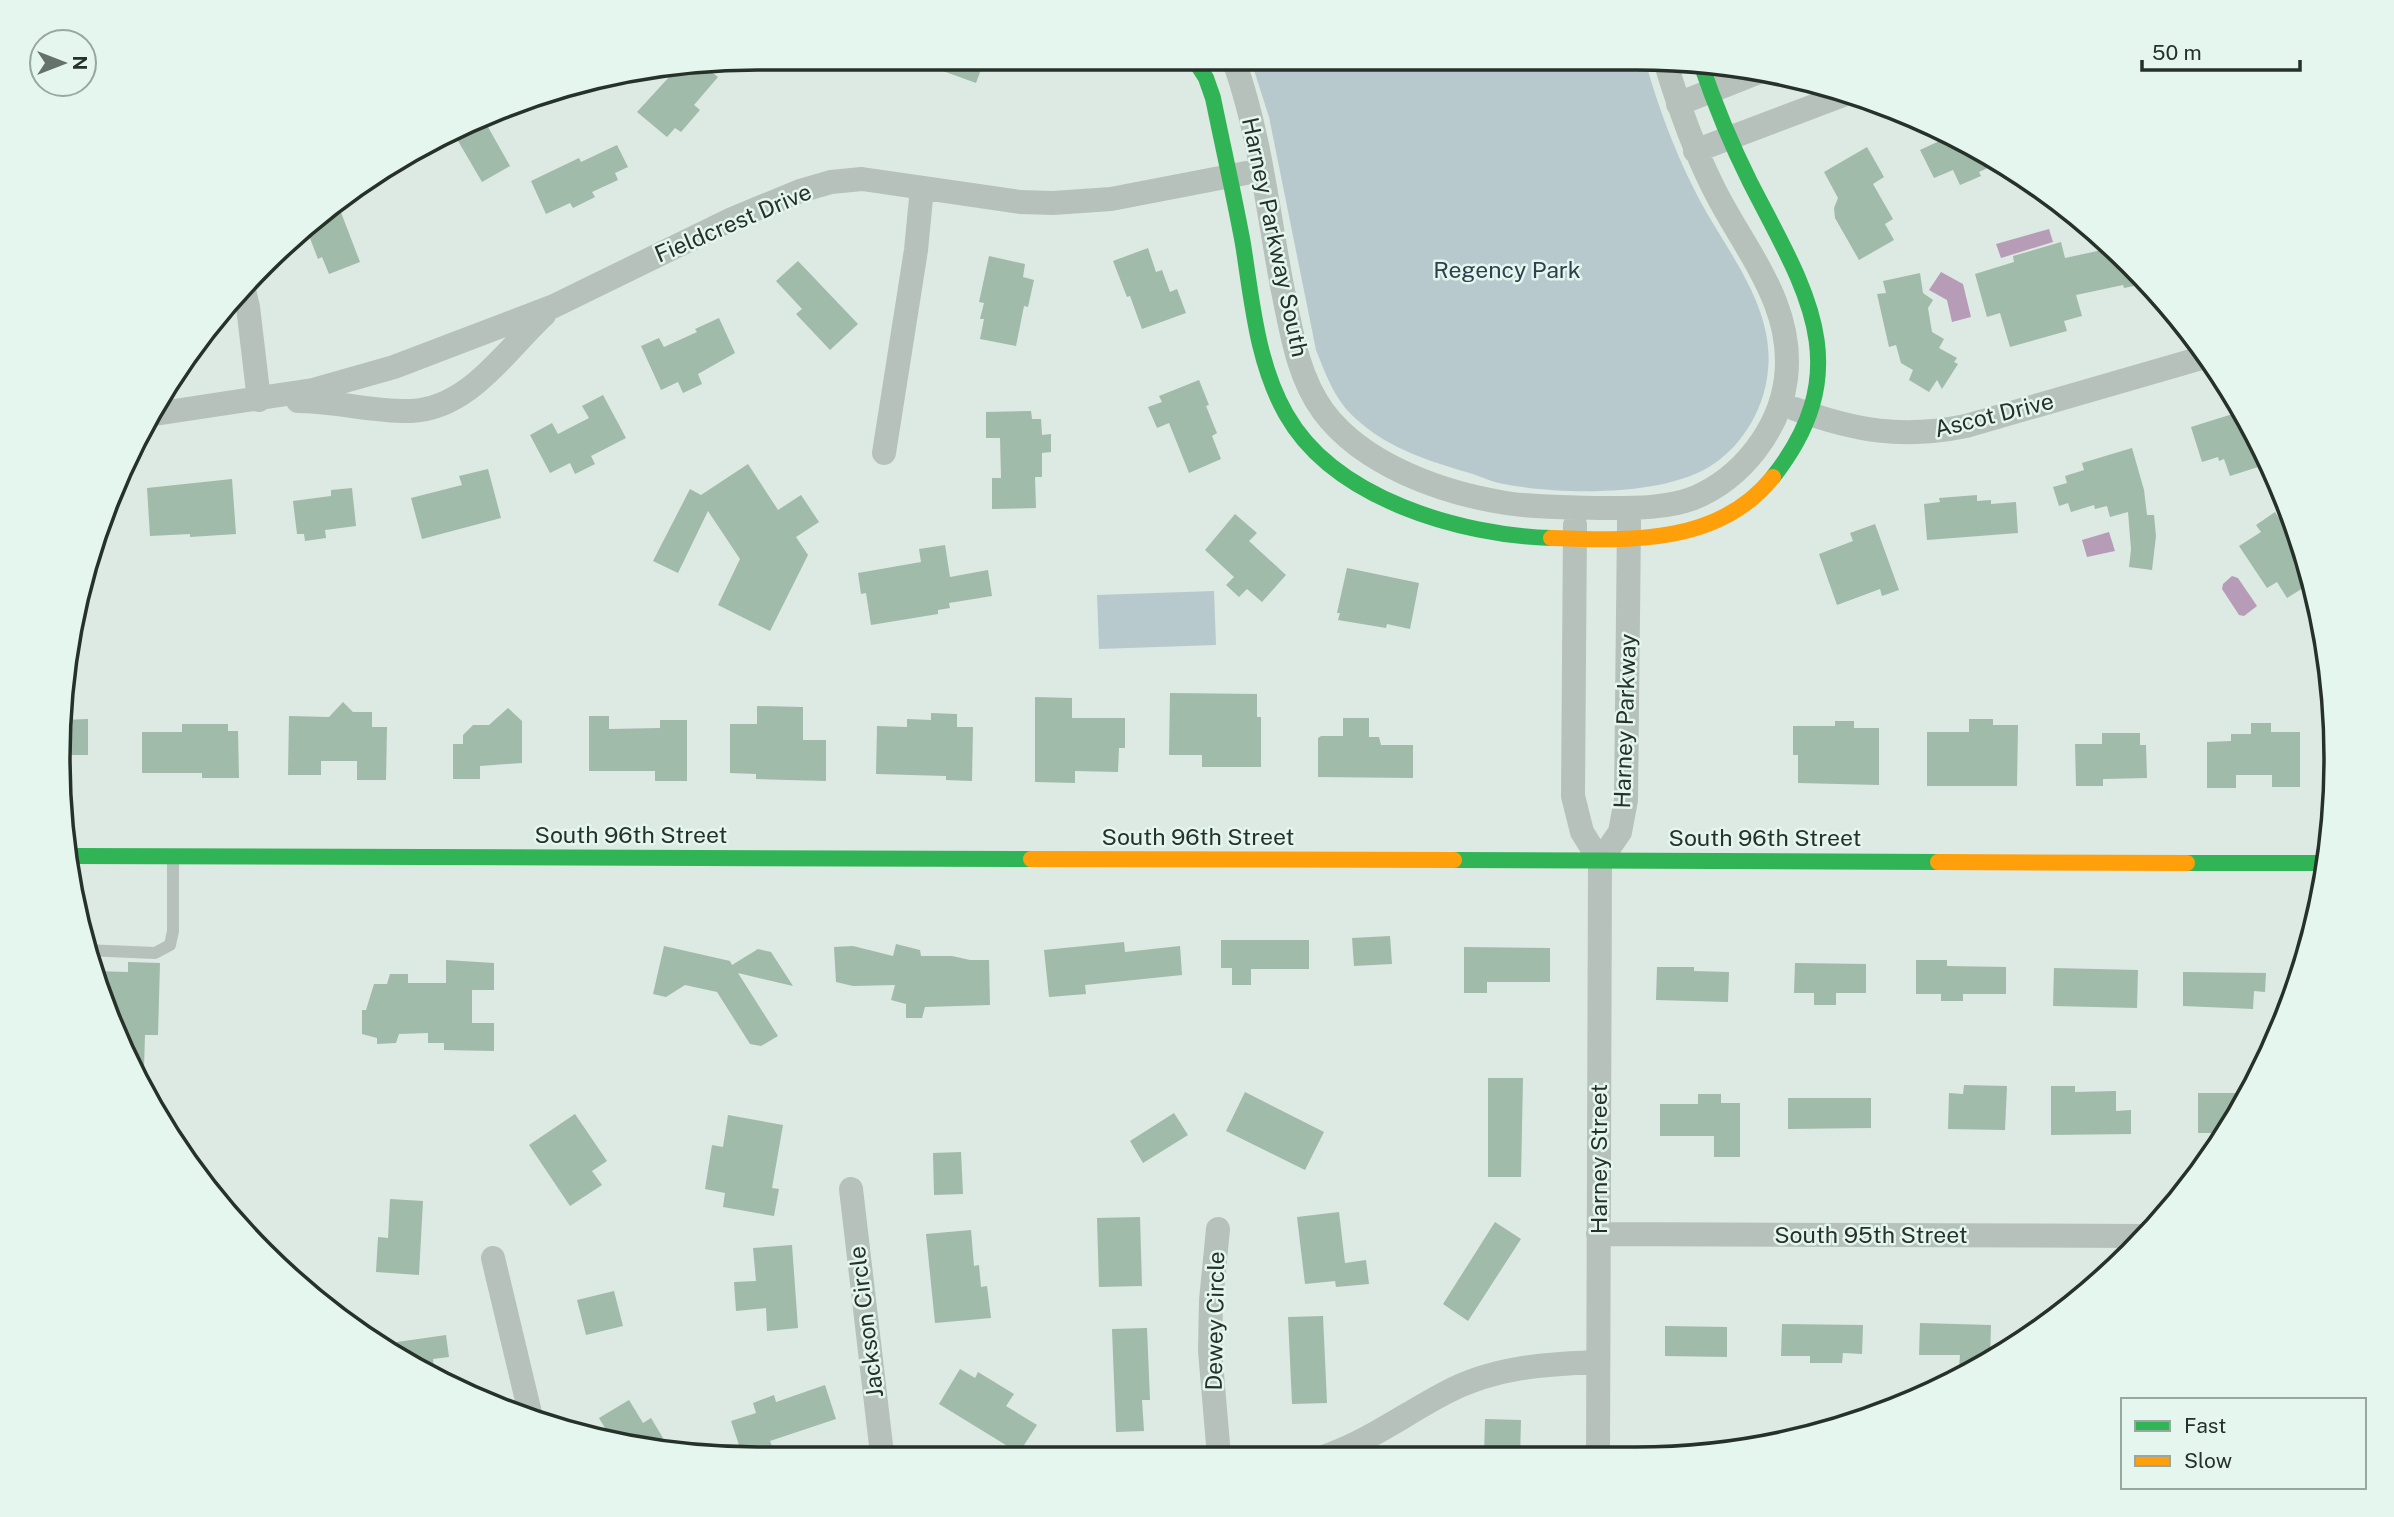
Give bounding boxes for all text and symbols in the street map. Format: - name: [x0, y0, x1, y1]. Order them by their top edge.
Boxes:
- north arrow: [28, 28, 98, 98]
- scale bar: [2142, 28, 2300, 72]
- text: 50 m: [2152, 40, 2202, 65]
- text: N: [69, 56, 91, 70]
- street label: Harney Parkway South: [1237, 115, 1314, 359]
- street label: Fieldcrest Drive: [650, 177, 815, 268]
- park label: Regency Park: [1433, 256, 1581, 283]
- street label: Ascot Drive: [1931, 387, 2056, 442]
- street label: Harney Parkway: [1608, 633, 1641, 809]
- street label: South 96th Street: [534, 821, 728, 848]
- street label: South 96th Street: [1101, 823, 1295, 850]
- street label: South 96th Street: [1668, 824, 1862, 851]
- street label: Harney Street: [1585, 1084, 1612, 1234]
- street label: South 95th Street: [1774, 1221, 1968, 1248]
- street label: Jackson Circle: [843, 1245, 888, 1399]
- street label: Dewey Circle: [1200, 1251, 1229, 1391]
- legend: [2121, 1398, 2366, 1489]
- text: Fast: [2184, 1413, 2226, 1438]
- text: Slow: [2184, 1448, 2232, 1473]

